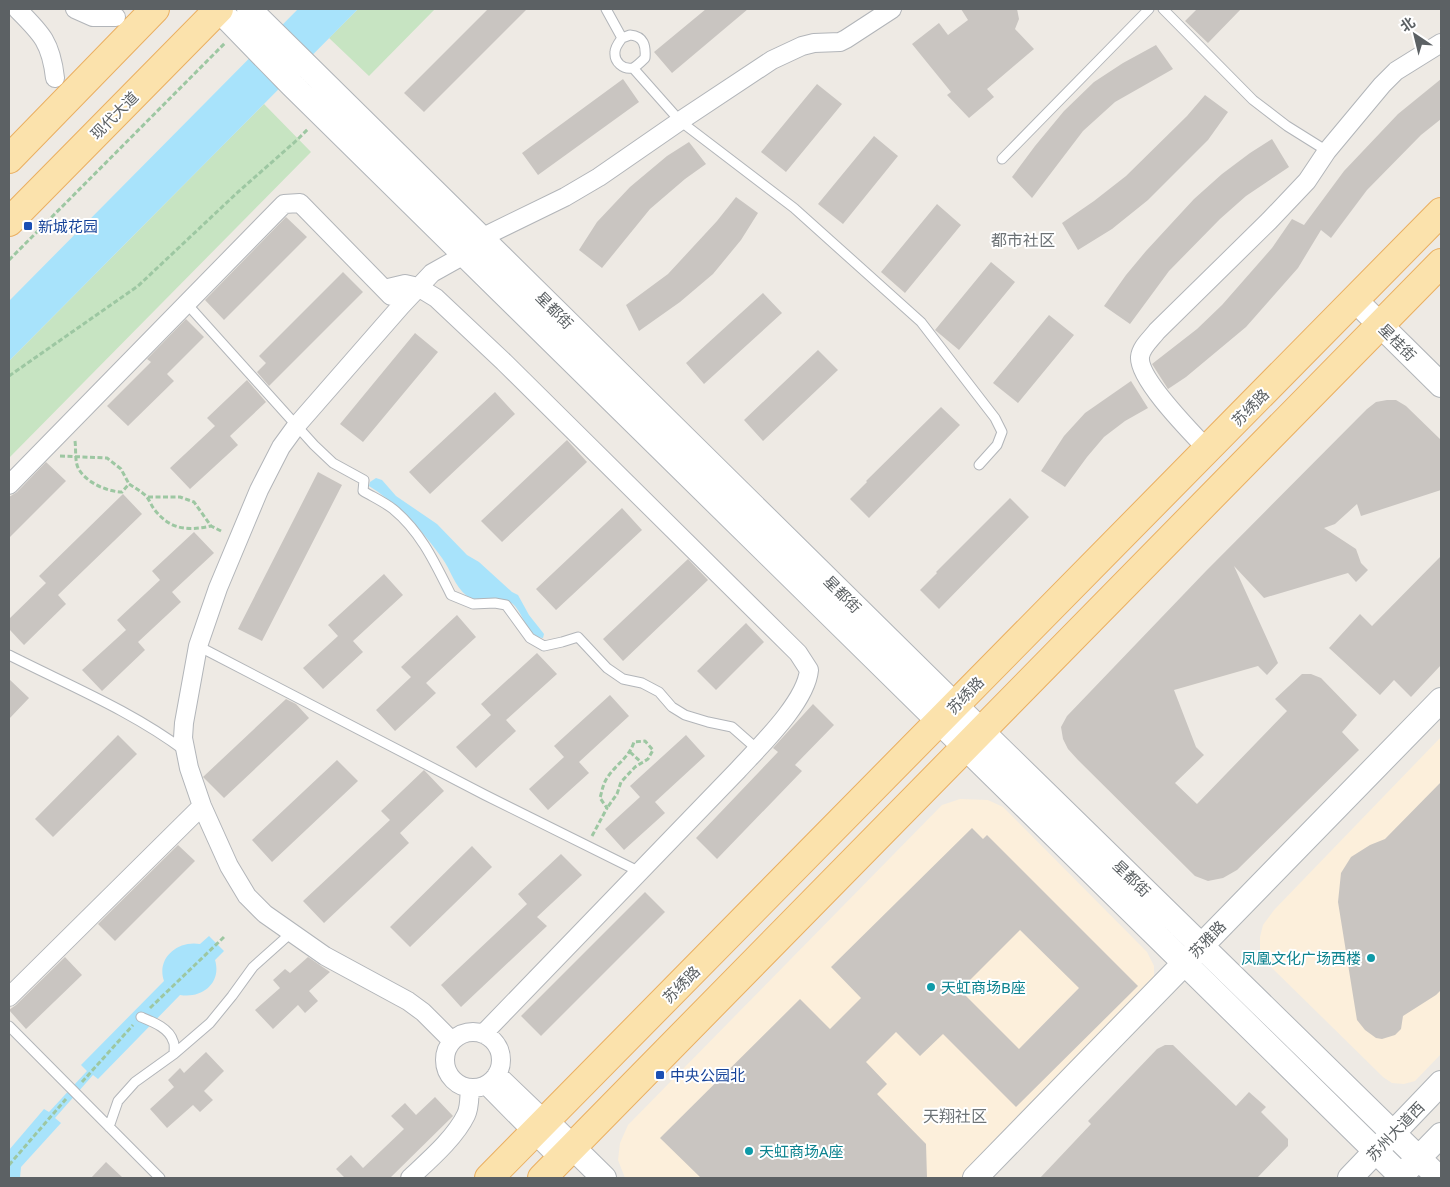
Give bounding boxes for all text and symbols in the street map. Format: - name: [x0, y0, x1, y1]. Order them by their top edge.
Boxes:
- north arrow: [1390, 10, 1440, 60]
- text: 北: [1396, 12, 1418, 36]
- street label: 现代大道: [86, 87, 142, 143]
- place label: 新城花园: [38, 216, 98, 236]
- marker: 新城花园: [22, 220, 34, 232]
- district label: 都市社区: [991, 229, 1055, 251]
- street label: 星都街: [532, 287, 578, 333]
- street label: 星桂街: [1375, 319, 1421, 365]
- street label: 苏绣路: [1227, 384, 1273, 430]
- street label: 星都街: [820, 571, 866, 617]
- street label: 苏绣路: [942, 672, 988, 718]
- street label: 星都街: [1109, 855, 1155, 901]
- street label: 苏雅路: [1184, 916, 1230, 962]
- place label: 凤凰文化广场西楼: [1241, 948, 1361, 968]
- marker: 凤凰文化广场西楼: [1365, 952, 1377, 964]
- street label: 苏绣路: [658, 961, 704, 1007]
- place label: 天虹商场B座: [941, 977, 1026, 997]
- marker: 天虹商场B座: [925, 981, 937, 993]
- place label: 中央公园北: [670, 1065, 745, 1085]
- marker: 中央公园北: [654, 1069, 666, 1081]
- street label: 苏州大道西: [1362, 1097, 1428, 1165]
- district label: 天翔社区: [923, 1105, 987, 1127]
- place label: 天虹商场A座: [759, 1141, 844, 1161]
- marker: 天虹商场A座: [743, 1145, 755, 1157]

